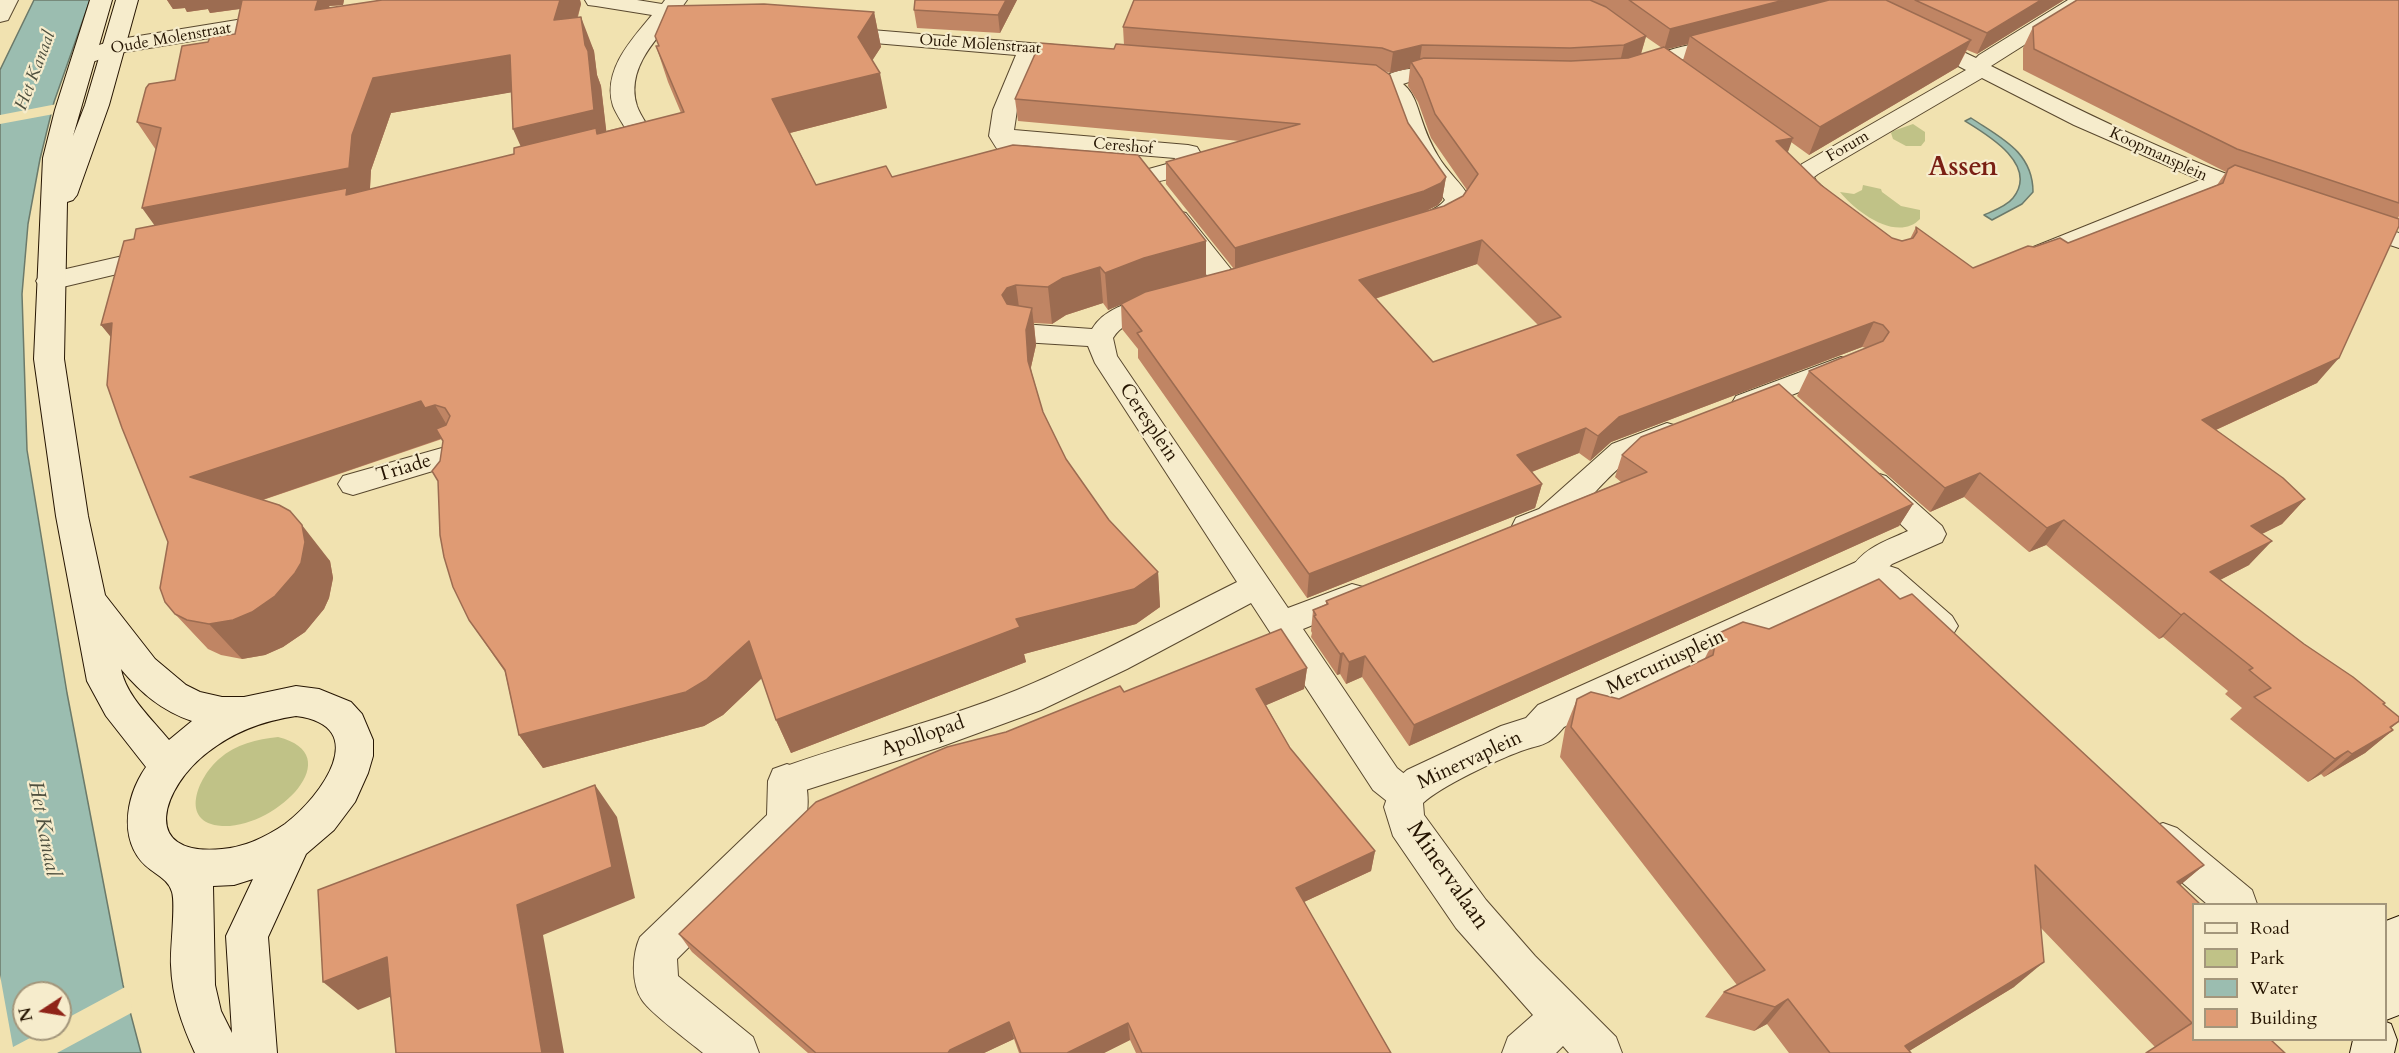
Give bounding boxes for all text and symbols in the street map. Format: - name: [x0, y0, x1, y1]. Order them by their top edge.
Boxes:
- street label: Oude Molenstraat: [109, 19, 233, 59]
- water label: Het Kanaal: [11, 28, 61, 114]
- street label: Oude Molenstraat: [918, 31, 1042, 59]
- street label: Koopmansplein: [2106, 124, 2210, 186]
- street label: Forum: [1823, 127, 1873, 167]
- street label: Cereshof: [1092, 135, 1154, 159]
- district label: Assen: [1928, 153, 1998, 185]
- street label: Ceresplein: [1113, 379, 1183, 467]
- street label: Triade: [374, 449, 434, 489]
- street label: Mercuriusplein: [1603, 625, 1729, 701]
- street label: Apollopad: [878, 712, 968, 762]
- street label: Minervaplein: [1414, 726, 1526, 796]
- water label: Het Kanaal: [21, 779, 65, 879]
- street label: Minervalaan: [1399, 816, 1495, 936]
- legend: [2192, 903, 2387, 1041]
- text: Road: [2250, 916, 2290, 941]
- text: Park: [2250, 946, 2285, 971]
- text: Water: [2250, 976, 2298, 1001]
- north arrow: [12, 981, 72, 1041]
- text: N: [14, 1005, 39, 1023]
- text: Building: [2250, 1006, 2317, 1031]

